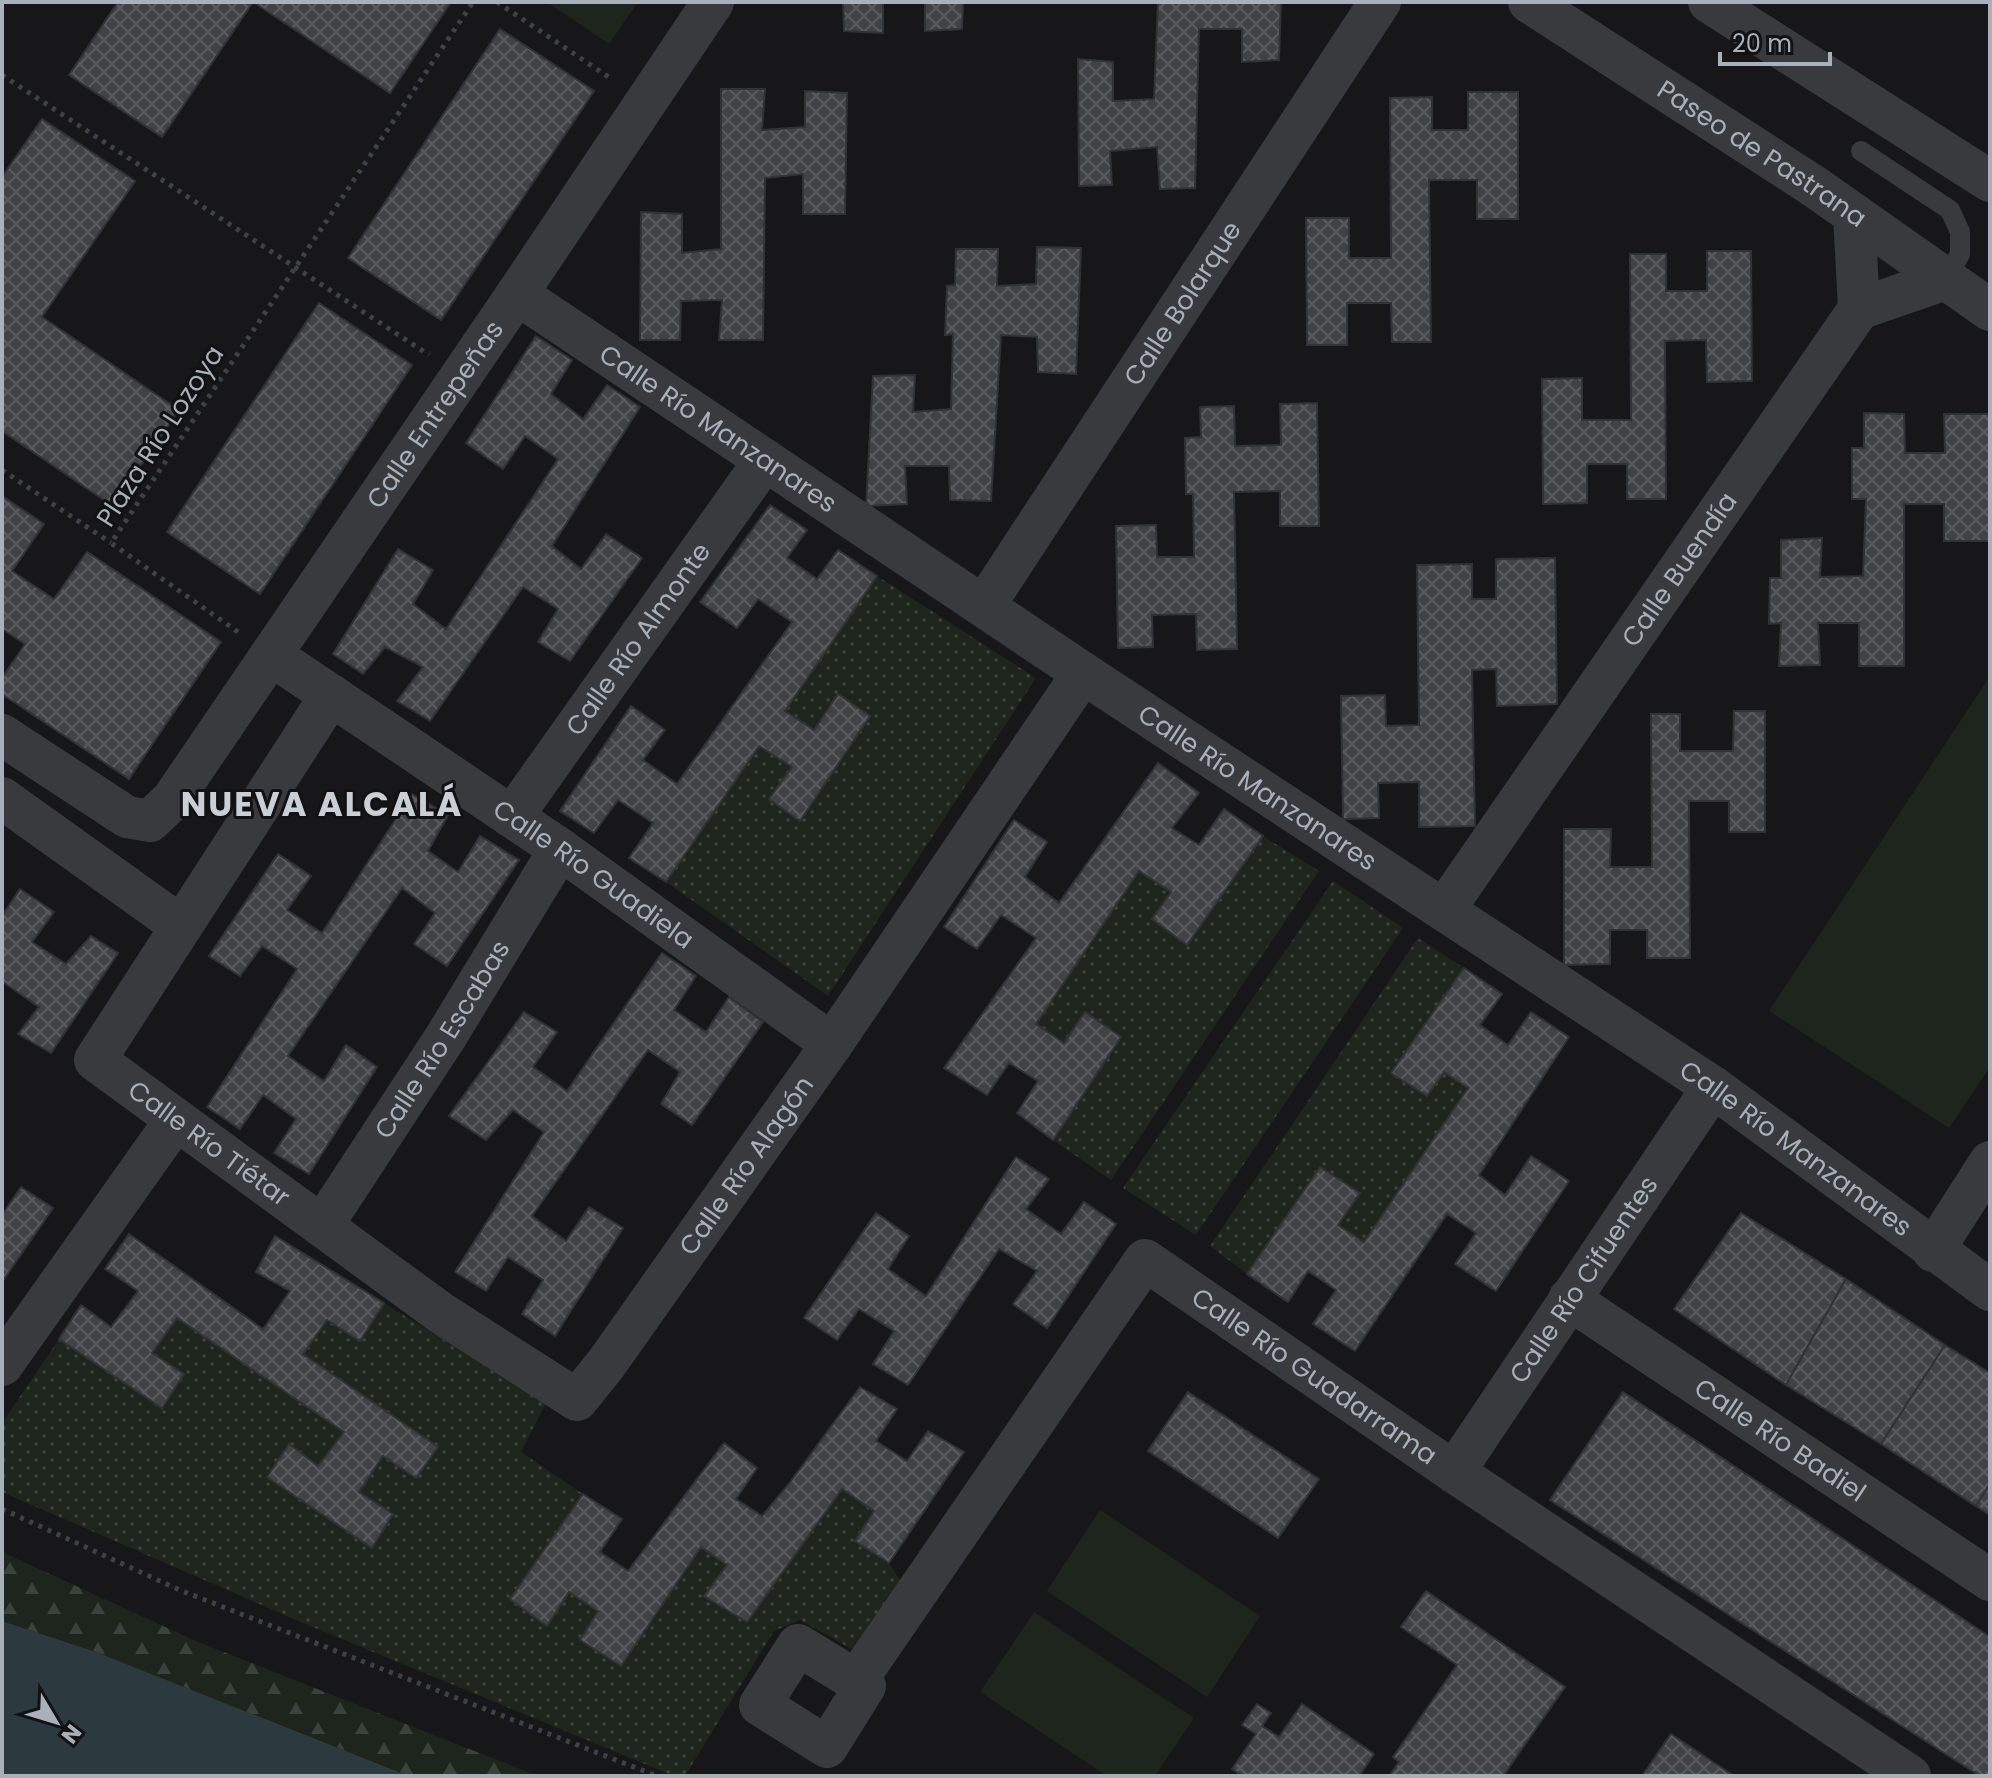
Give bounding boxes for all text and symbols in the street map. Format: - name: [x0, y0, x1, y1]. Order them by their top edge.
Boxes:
- scale bar: [1720, 16, 1830, 66]
- text: 20 m: [1732, 27, 1792, 60]
- street label: Paseo de Pastrana: [1650, 72, 1874, 236]
- street label: Calle Bolarque: [1115, 214, 1250, 393]
- street label: Calle Entrepeñas: [358, 313, 512, 516]
- street label: Calle Río Manzanares: [592, 336, 844, 521]
- street label: Plaza Río Lozoya: [88, 338, 232, 534]
- street label: Calle Buendía: [1613, 485, 1745, 654]
- street label: Calle Río Almonte: [557, 535, 719, 743]
- street label: Calle Río Manzanares: [1131, 696, 1384, 879]
- district label: NUEVA ALCALÁ: [181, 780, 463, 828]
- street label: Calle Río Guadiela: [486, 791, 701, 957]
- street label: Calle Río Escabas: [366, 933, 518, 1146]
- street label: Calle Río Manzanares: [1673, 1052, 1919, 1245]
- street label: Calle Río Alagón: [670, 1069, 822, 1262]
- street label: Calle Río Tiétar: [121, 1072, 298, 1215]
- street label: Calle Río Cifuentes: [1501, 1169, 1666, 1390]
- street label: Calle Río Guadarrama: [1184, 1279, 1444, 1473]
- street label: Calle Río Badiel: [1687, 1370, 1873, 1510]
- north arrow: [16, 1682, 96, 1762]
- text: N: [54, 1718, 89, 1750]

